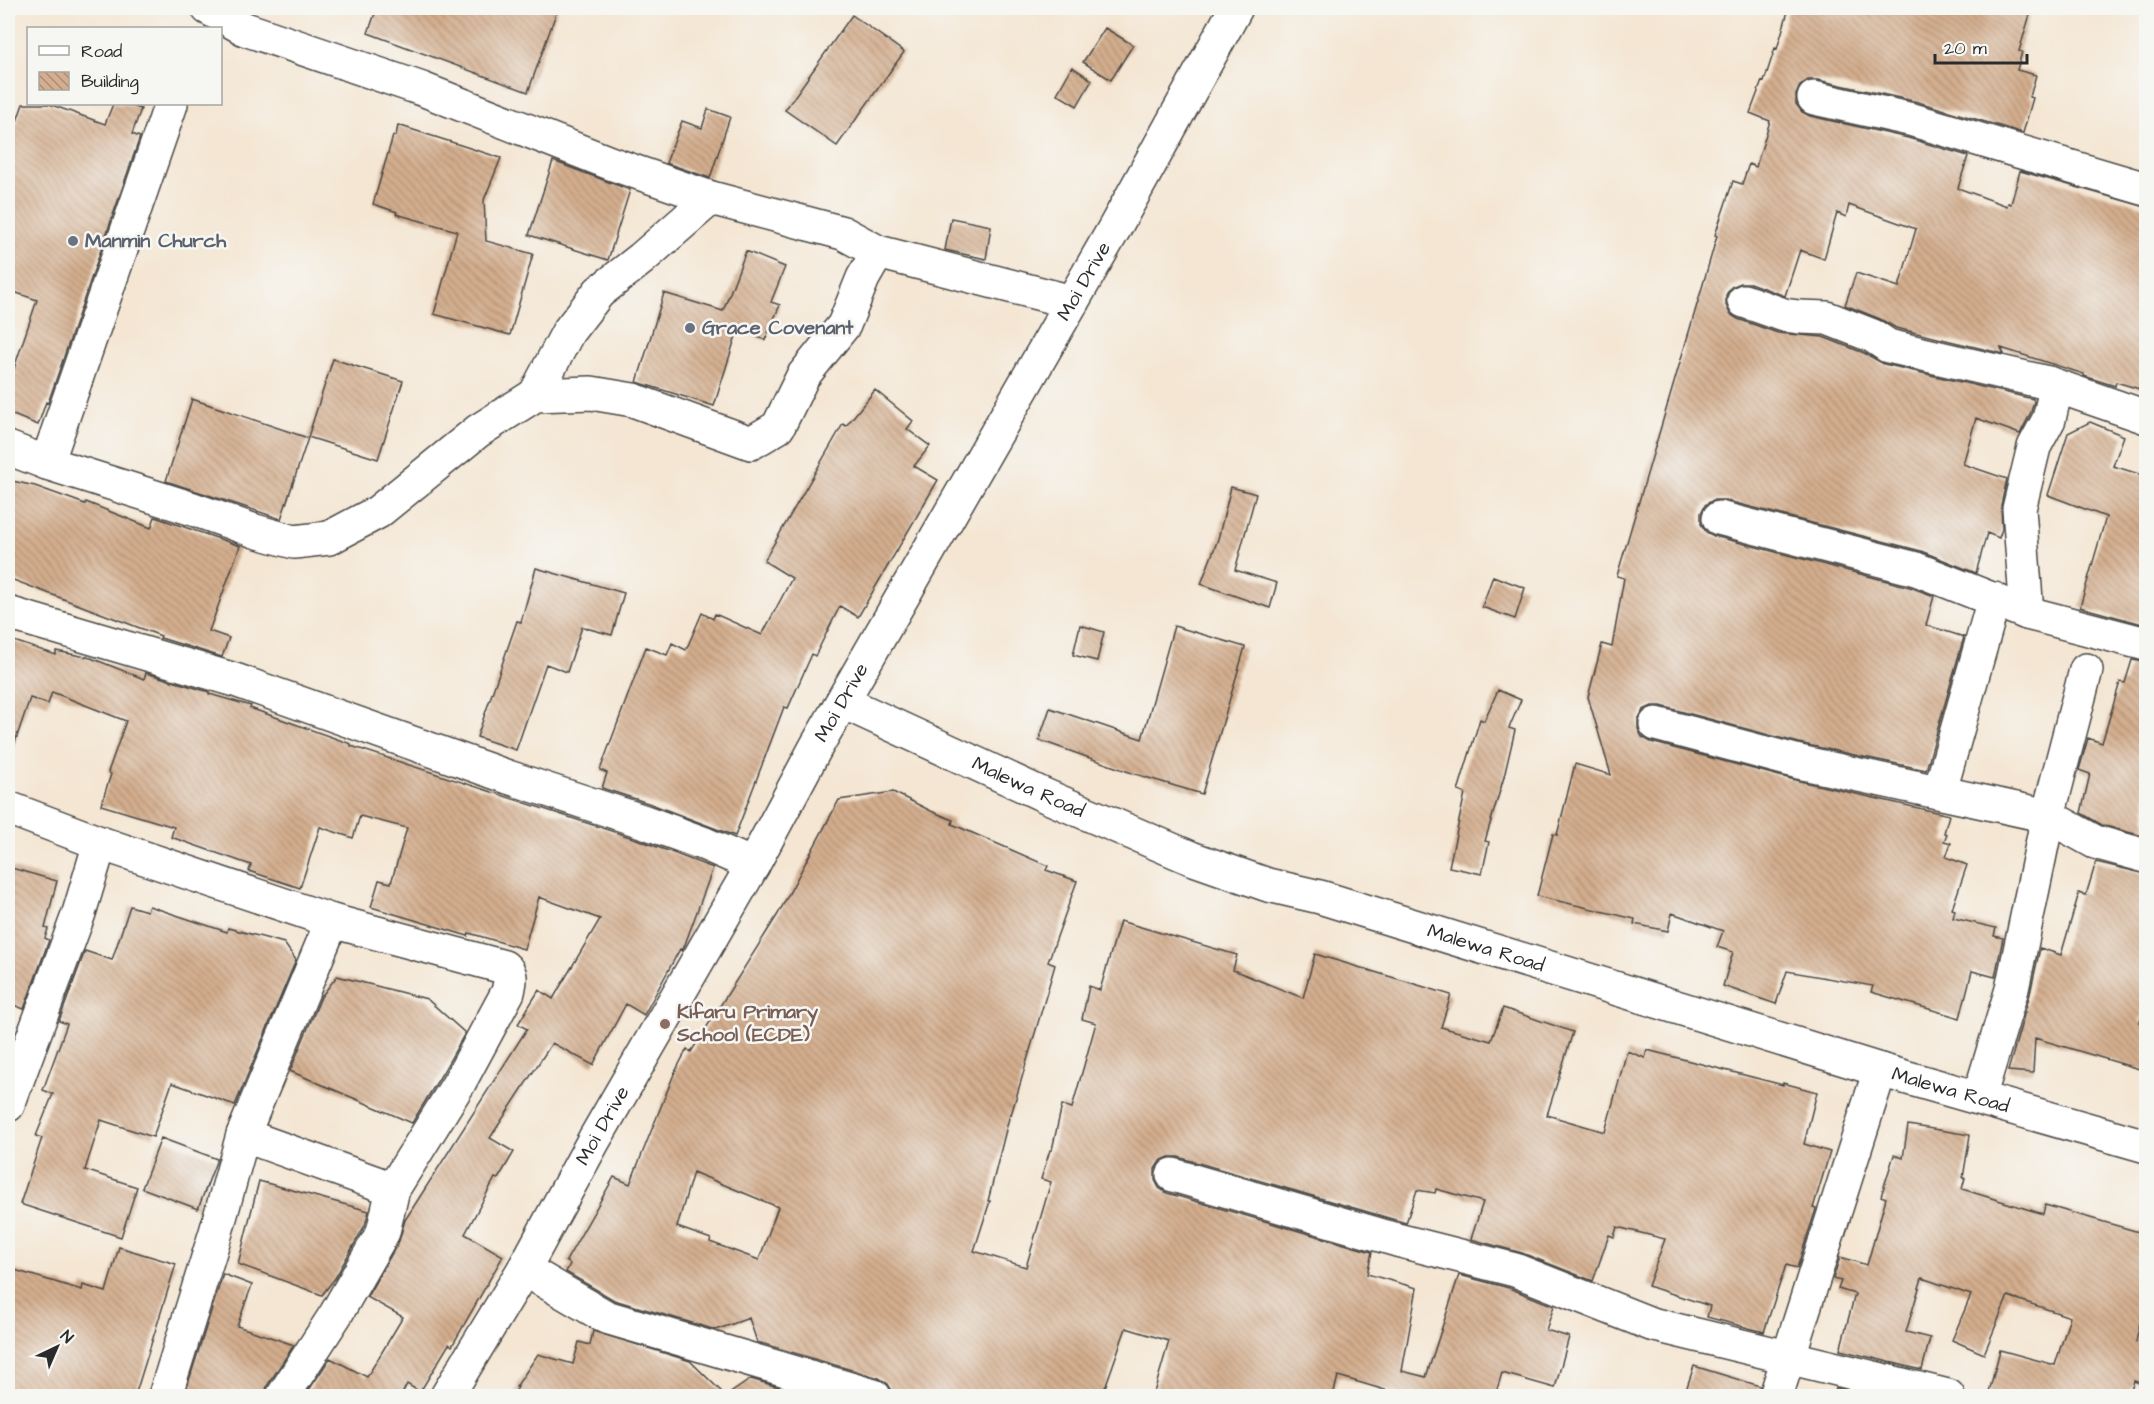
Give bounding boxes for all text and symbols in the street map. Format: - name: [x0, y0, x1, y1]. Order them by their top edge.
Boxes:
- legend: [27, 27, 222, 105]
- scale bar: [1935, 27, 2026, 65]
- text: 20 m: [1944, 36, 1987, 61]
- text: Road: [81, 39, 122, 64]
- text: Building: [81, 69, 139, 95]
- place label: Manmin Church: [85, 227, 227, 255]
- marker: Manmin Church: [66, 234, 80, 248]
- street label: Moi Drive: [1050, 236, 1118, 326]
- place label: Grace Covenant: [702, 314, 854, 342]
- marker: Grace Covenant: [683, 321, 697, 335]
- street label: Moi Drive: [808, 658, 876, 747]
- street label: Malewa Road: [967, 750, 1089, 825]
- street label: Malewa Road: [1424, 917, 1548, 979]
- place label: Kifaru Primary School (ECDE): [676, 998, 818, 1049]
- marker: Kifaru Primary School (ECDE): [658, 1017, 672, 1031]
- street label: Malewa Road: [1889, 1060, 2013, 1120]
- street label: Moi Drive: [569, 1081, 636, 1170]
- north arrow: [27, 1317, 87, 1377]
- text: N: [55, 1326, 78, 1348]

